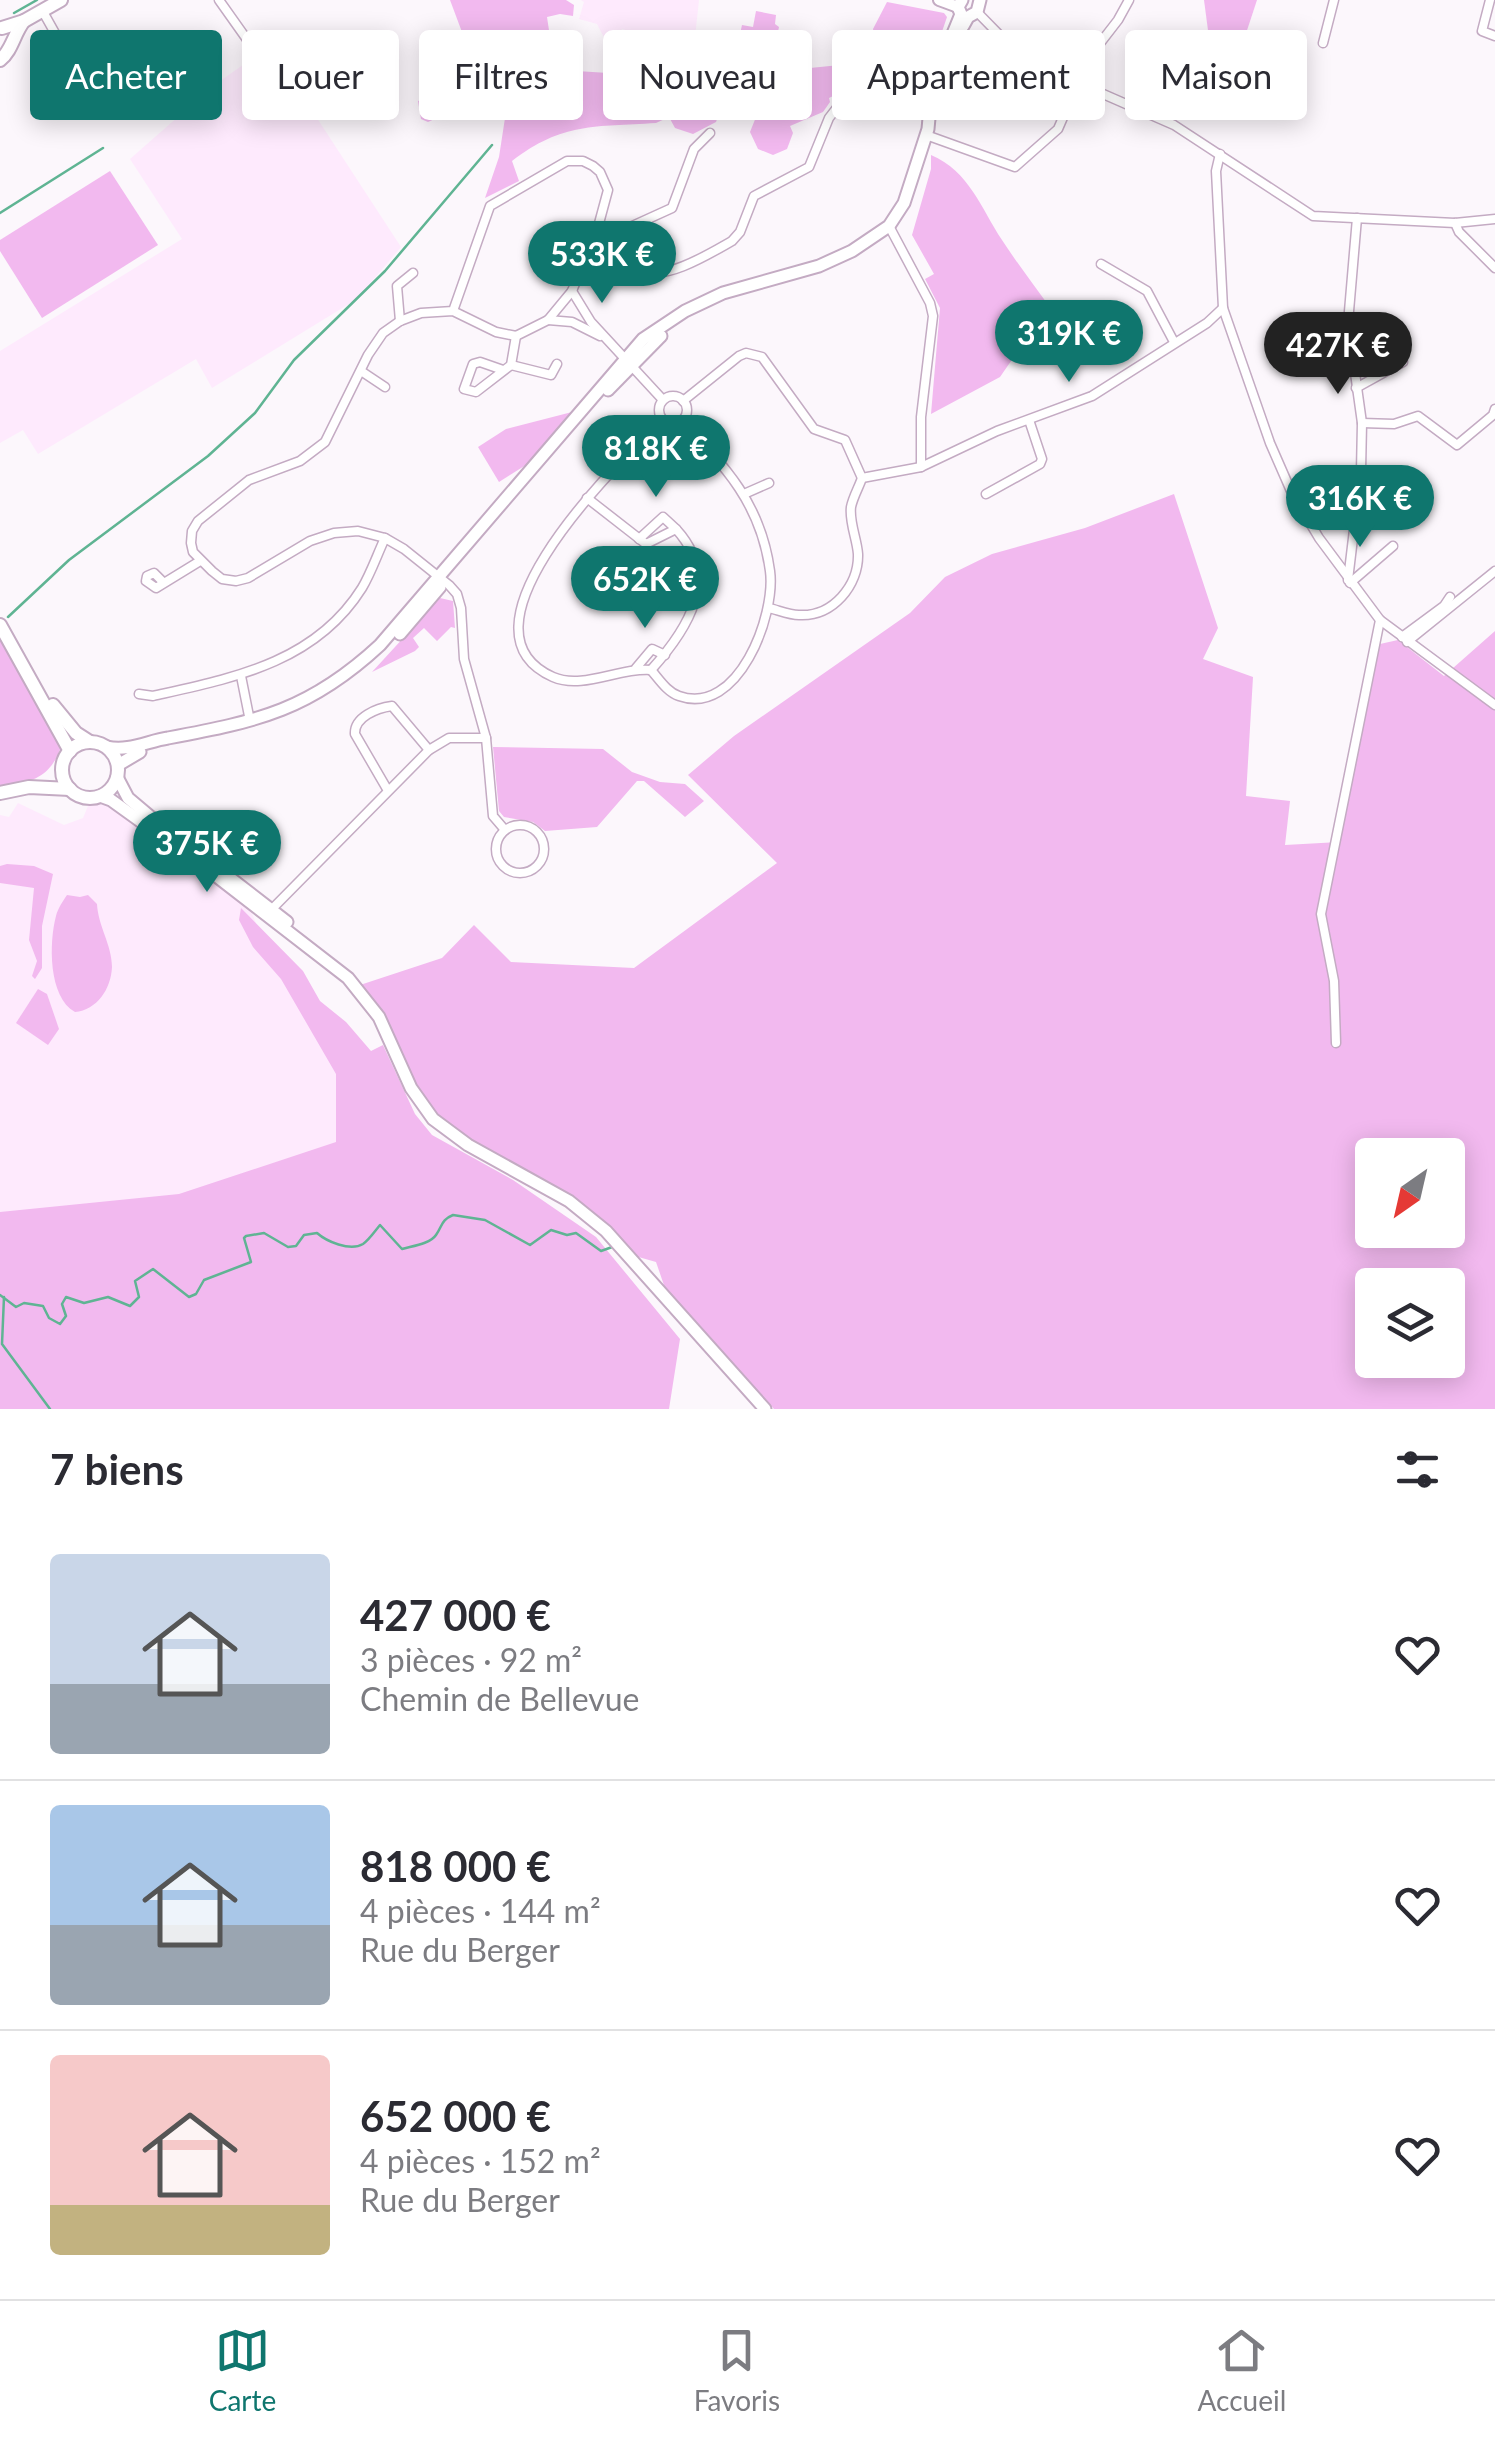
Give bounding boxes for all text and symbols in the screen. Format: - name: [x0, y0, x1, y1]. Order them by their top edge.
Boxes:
- chip: Acheter: [30, 30, 222, 120]
- chip: Louer: [242, 30, 399, 120]
- chip: Filtres: [419, 30, 583, 120]
- chip: Nouveau: [603, 30, 812, 120]
- chip: Appartement: [832, 30, 1105, 120]
- chip: Maison: [1125, 30, 1307, 120]
- pin: 533K €: [521, 221, 683, 306]
- text: 533K €: [550, 234, 654, 273]
- pin: 319K €: [988, 300, 1150, 385]
- pin: 427K €: [1257, 312, 1419, 397]
- text: 319K €: [1017, 313, 1121, 352]
- text: 427K €: [1286, 325, 1390, 364]
- pin: 818K €: [575, 415, 737, 500]
- text: 818K €: [604, 428, 708, 467]
- pin: 316K €: [1279, 465, 1441, 550]
- text: 316K €: [1308, 478, 1412, 517]
- pin: 652K €: [564, 546, 726, 631]
- text: 652K €: [593, 559, 697, 598]
- pin: 375K €: [126, 810, 288, 895]
- text: 375K €: [155, 823, 259, 862]
- north arrow: [1355, 1138, 1465, 1248]
- map controls: [1355, 1138, 1465, 1378]
- button: layers: [1355, 1268, 1465, 1378]
- icon: filters: [1390, 1442, 1445, 1497]
- text: 7 biens: [50, 1444, 184, 1494]
- text: 427 000 €: [360, 1590, 551, 1640]
- icon: home: [130, 1594, 250, 1714]
- icon: heart: [1390, 1627, 1445, 1682]
- text: 3 pièces · 92 m²: [360, 1640, 582, 1679]
- text: Chemin de Bellevue: [360, 1679, 639, 1718]
- text: 818 000 €: [360, 1841, 551, 1891]
- icon: home: [130, 1845, 250, 1965]
- icon: heart: [1390, 1878, 1445, 1933]
- text: 4 pièces · 144 m²: [360, 1891, 601, 1930]
- text: Rue du Berger: [360, 1930, 560, 1969]
- text: 652 000 €: [360, 2091, 551, 2141]
- icon: home: [130, 2095, 250, 2215]
- icon: heart: [1390, 2128, 1445, 2183]
- text: 4 pièces · 152 m²: [360, 2141, 601, 2180]
- text: Rue du Berger: [360, 2180, 560, 2219]
- tab: Carte: [209, 2323, 276, 2417]
- tab: Favoris: [694, 2323, 780, 2417]
- tab: Accueil: [1197, 2323, 1286, 2417]

